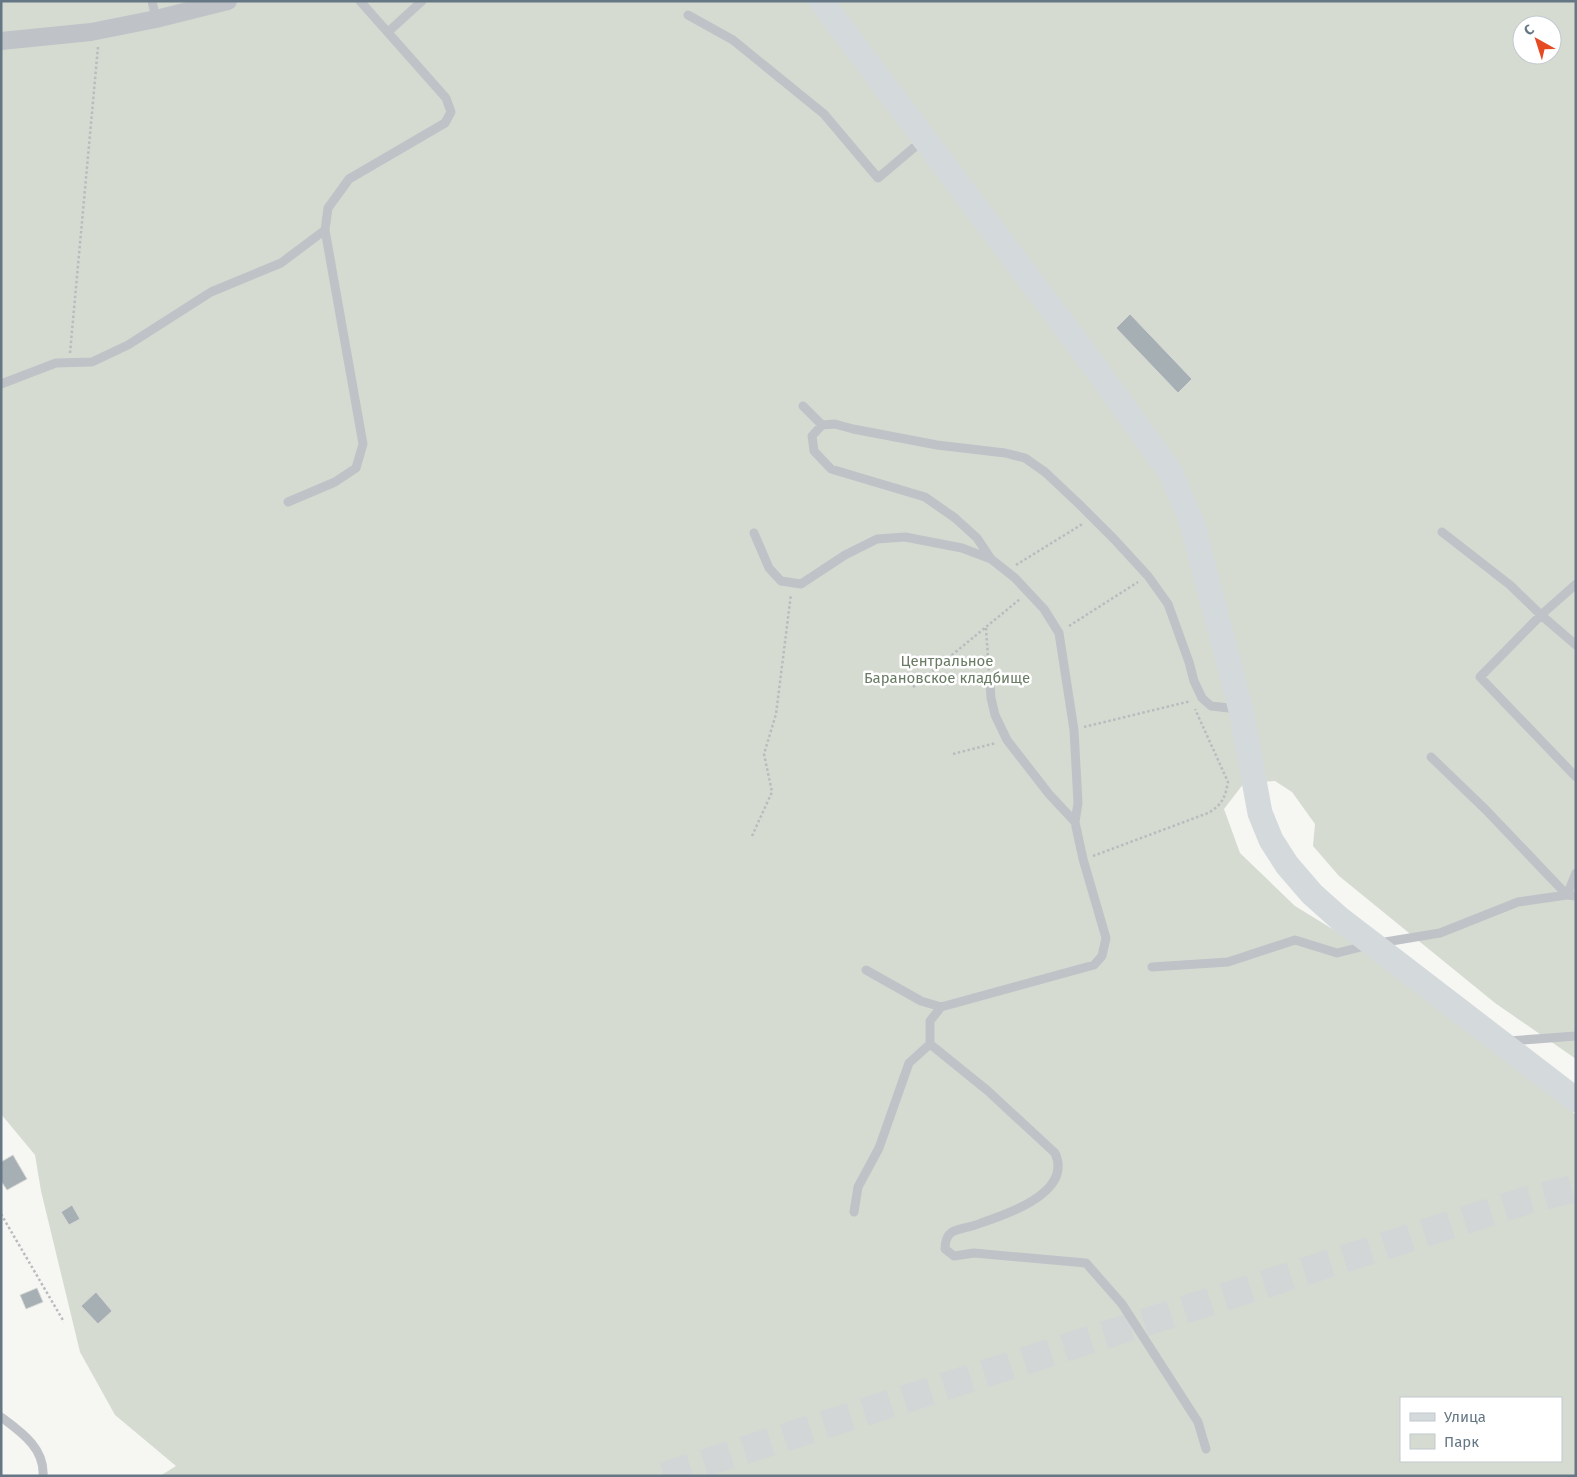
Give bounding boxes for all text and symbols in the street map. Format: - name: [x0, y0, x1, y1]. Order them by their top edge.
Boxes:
- north arrow: [1512, 15, 1562, 65]
- text: С: [1521, 21, 1538, 39]
- park label: Центральное Барановское кладбище: [864, 652, 1030, 687]
- legend: [1400, 1397, 1562, 1462]
- text: Улица: [1444, 1408, 1486, 1426]
- text: Парк: [1444, 1433, 1479, 1451]

